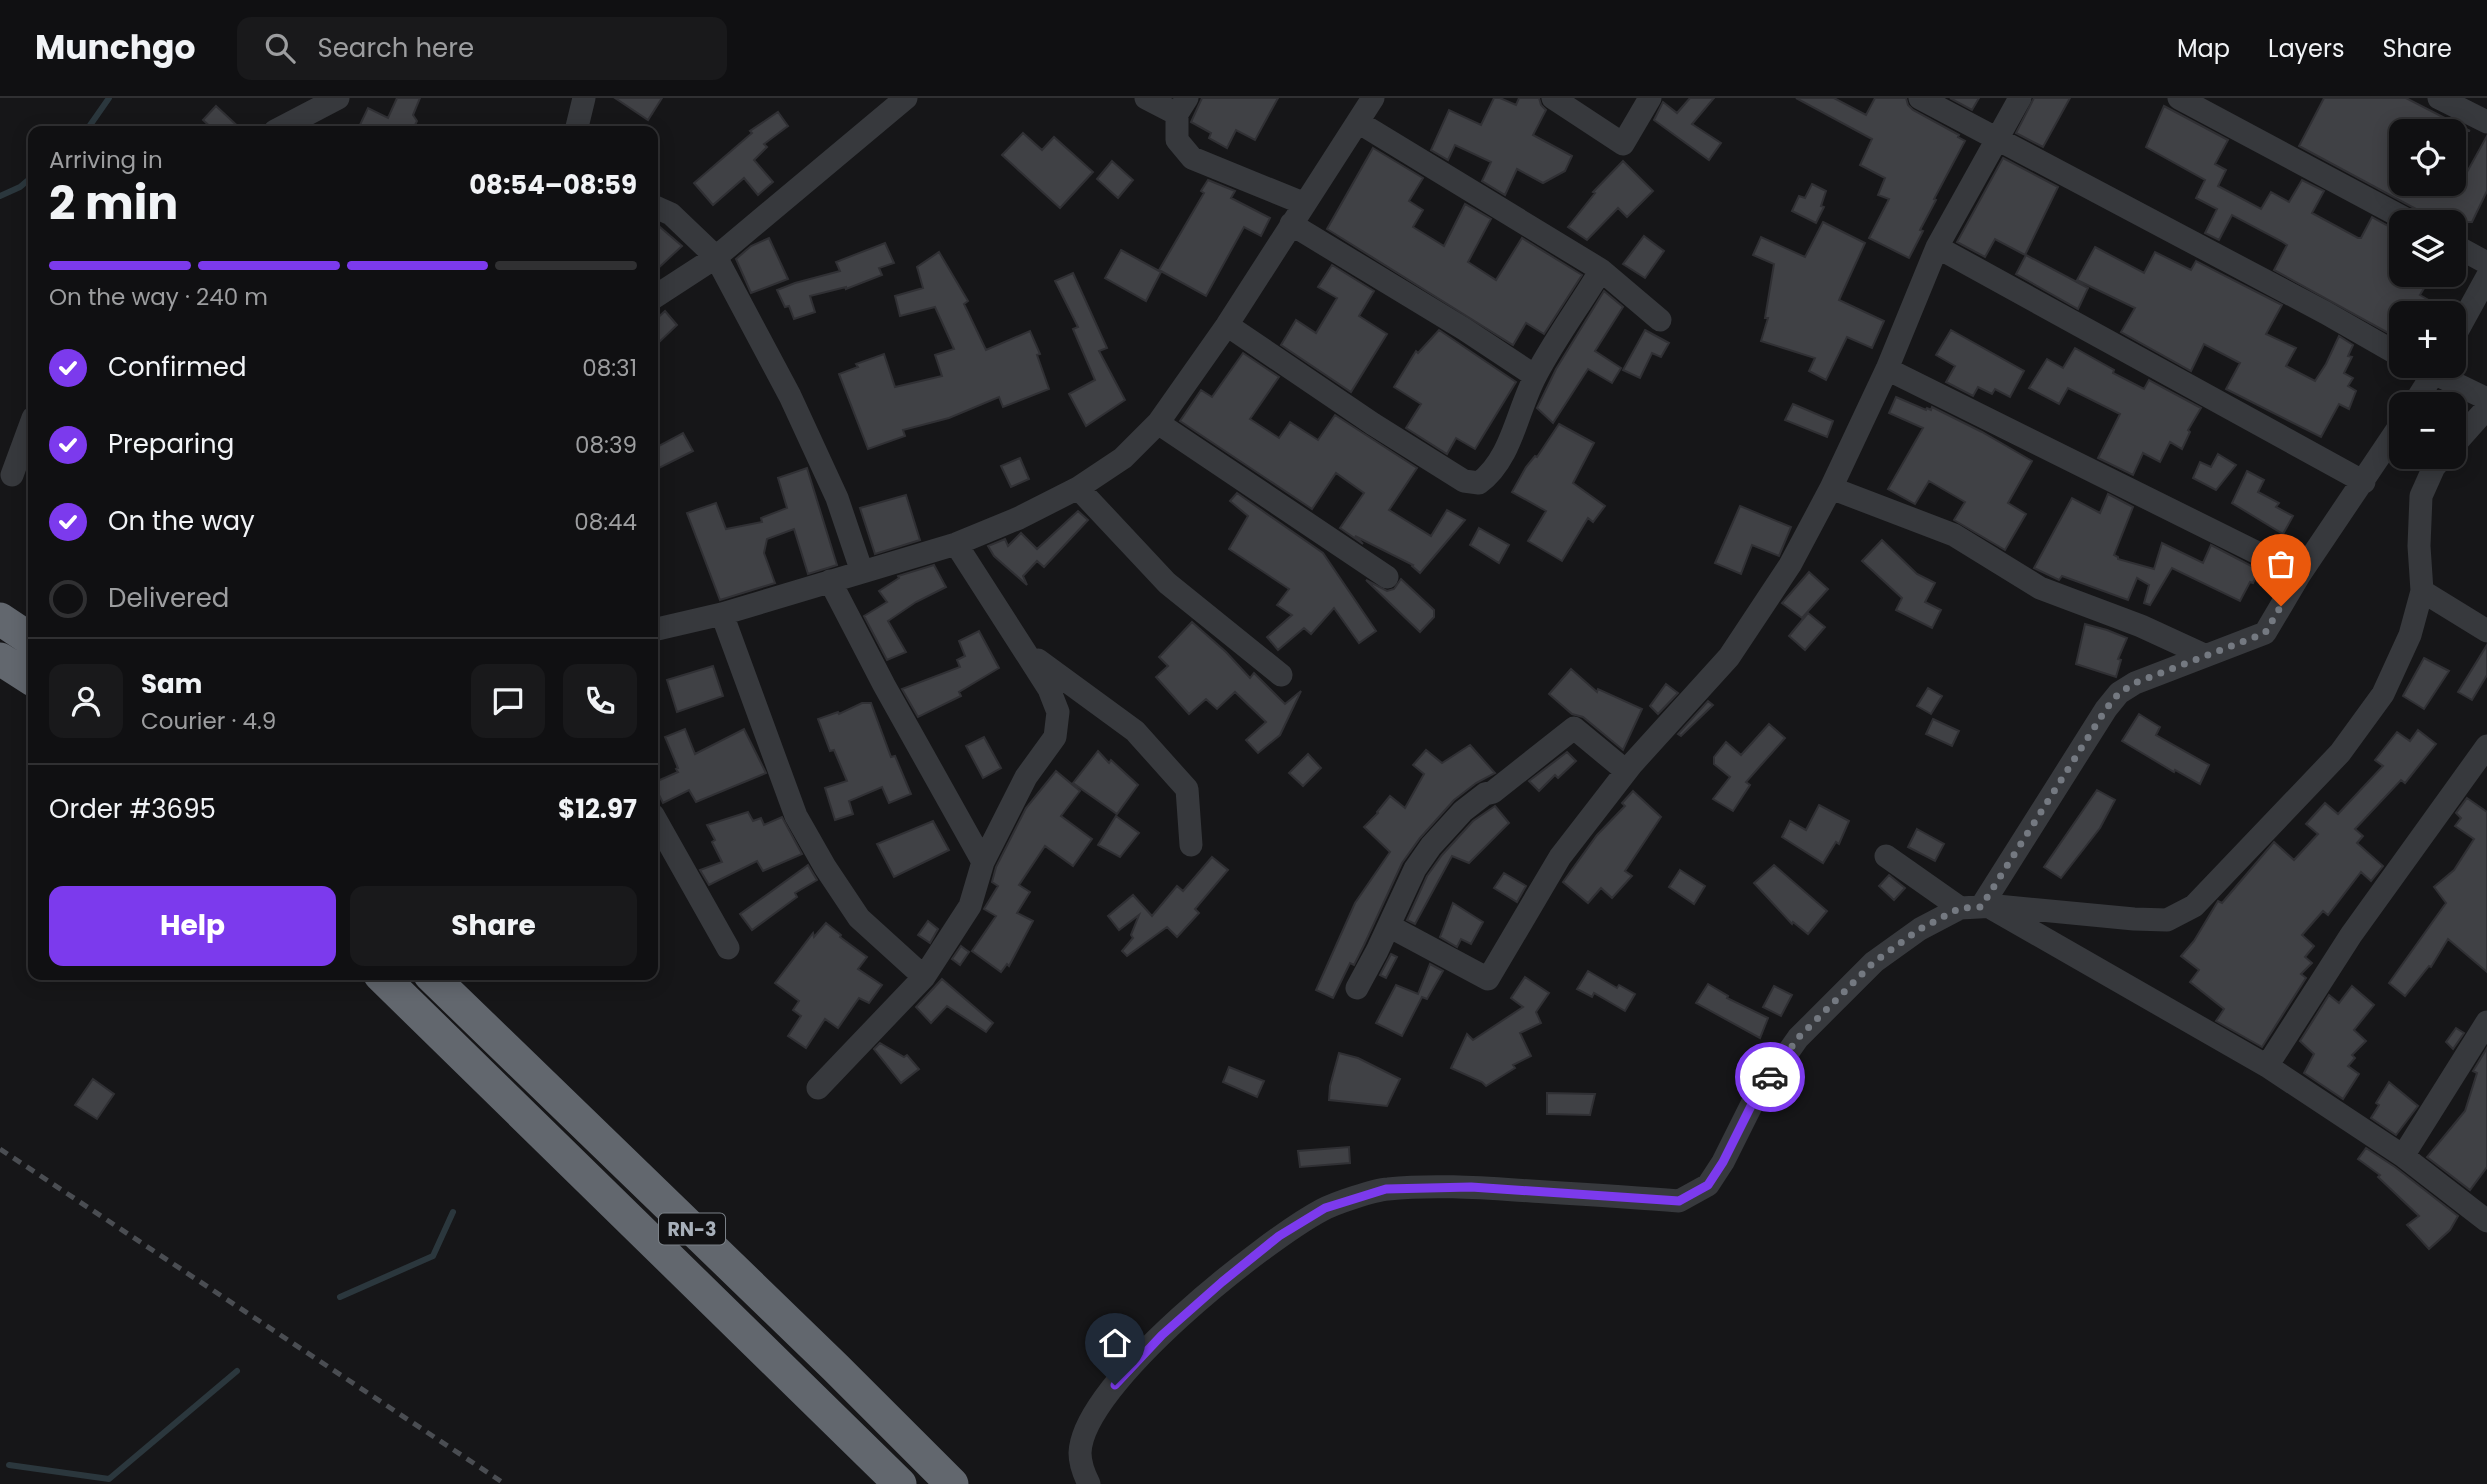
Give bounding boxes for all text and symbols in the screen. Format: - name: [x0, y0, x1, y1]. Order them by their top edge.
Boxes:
- search box: [237, 17, 727, 80]
- text: Munchgo: [35, 24, 195, 71]
- icon: search: [261, 29, 299, 67]
- text: Search here: [317, 30, 474, 66]
- text: Map: [2177, 32, 2230, 65]
- text: Layers: [2268, 32, 2344, 65]
- text: Share: [2382, 32, 2452, 65]
- map controls: [2389, 119, 2466, 469]
- button: locate: [2389, 119, 2466, 196]
- text: Arriving in: [49, 144, 163, 176]
- text: 08:54–08:59: [469, 167, 637, 203]
- text: 2 min: [49, 171, 178, 235]
- button: layers: [2389, 210, 2466, 287]
- text: On the way · 240 m: [49, 281, 268, 313]
- button: +: [2389, 301, 2466, 378]
- icon: check: [49, 349, 87, 387]
- text: Confirmed: [108, 349, 246, 385]
- text: 08:31: [582, 352, 637, 384]
- button: −: [2389, 392, 2466, 469]
- icon: check: [49, 426, 87, 464]
- text: Preparing: [108, 426, 234, 462]
- text: 08:39: [575, 429, 637, 461]
- icon: check: [49, 503, 87, 541]
- text: On the way: [108, 503, 255, 539]
- text: 08:44: [574, 506, 637, 538]
- pin: [2251, 534, 2311, 606]
- icon: bag: [2262, 545, 2300, 583]
- text: Delivered: [108, 580, 229, 616]
- button: person: [49, 664, 123, 738]
- button: chat: [471, 664, 545, 738]
- button: phone: [563, 664, 637, 738]
- text: Sam: [141, 666, 202, 702]
- text: Courier · 4.9: [141, 705, 276, 737]
- text: Order #3695: [49, 791, 216, 827]
- text: $12.97: [558, 791, 637, 827]
- button: Help: [49, 886, 336, 966]
- button: Share: [350, 886, 637, 966]
- courier: [1735, 1042, 1805, 1112]
- icon: car: [1751, 1058, 1789, 1096]
- road number: RN-3: [659, 1214, 725, 1245]
- pin: [1085, 1313, 1145, 1385]
- icon: home: [1096, 1324, 1134, 1362]

